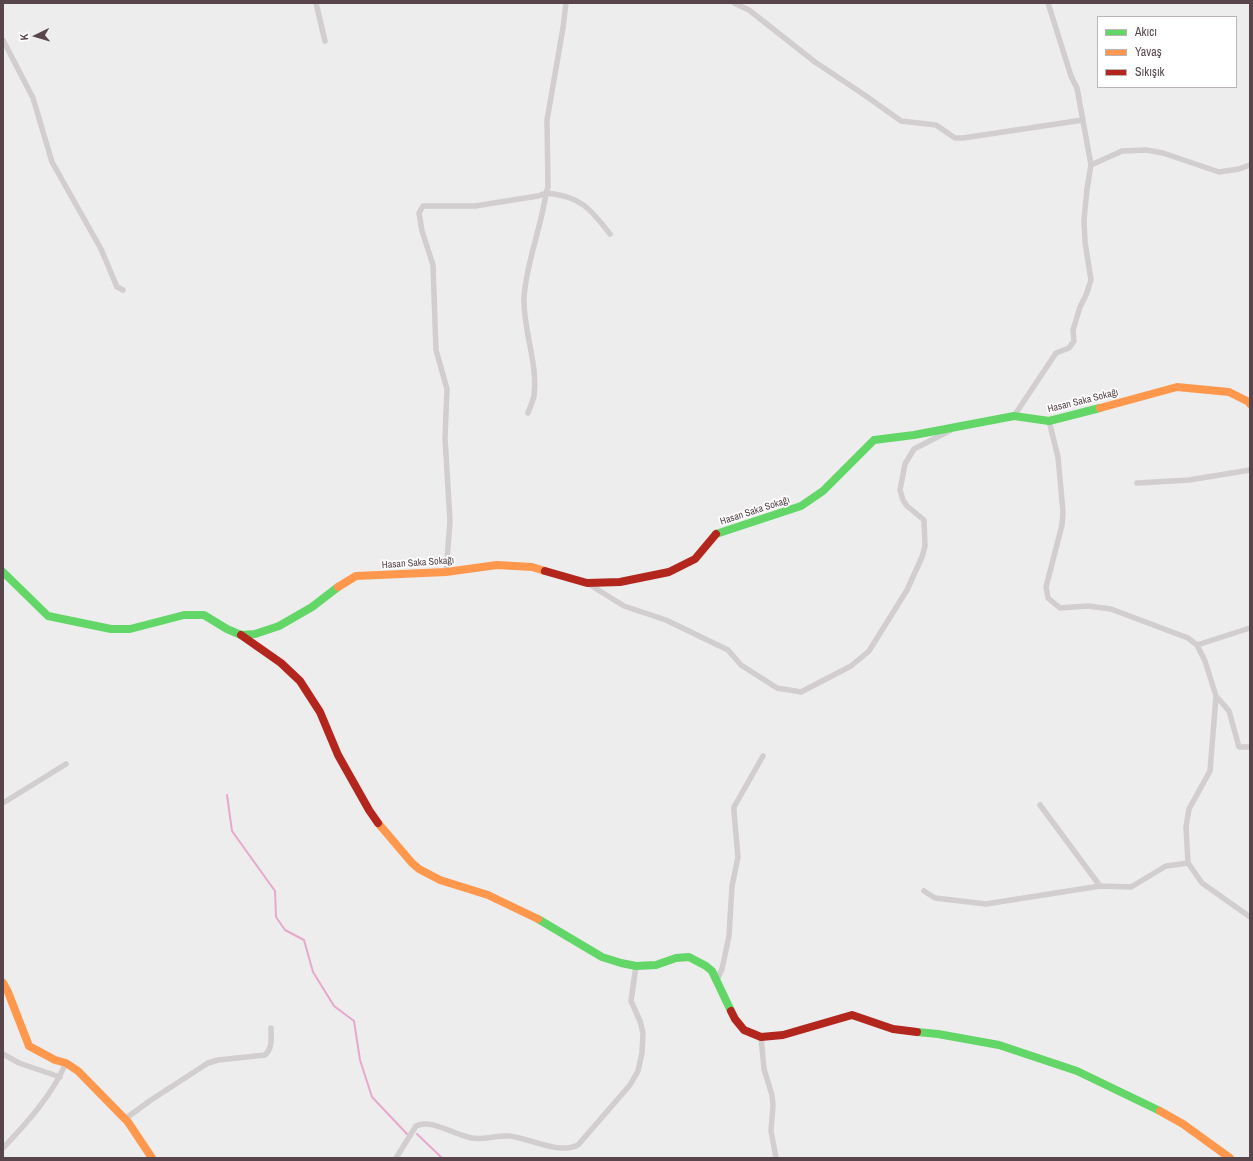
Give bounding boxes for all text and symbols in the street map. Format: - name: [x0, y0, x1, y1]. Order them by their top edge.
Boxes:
- north arrow: [16, 16, 56, 56]
- legend: [1097, 16, 1237, 88]
- text: Akıcı: [1135, 24, 1157, 40]
- text: K: [17, 33, 31, 41]
- text: Yavaş: [1135, 44, 1162, 60]
- text: Sıkışık: [1135, 64, 1165, 80]
- street label: Hasan Saka Sokağı: [1046, 386, 1120, 416]
- street label: Hasan Saka Sokağı: [719, 494, 791, 528]
- street label: Hasan Saka Sokağı: [381, 554, 455, 572]

